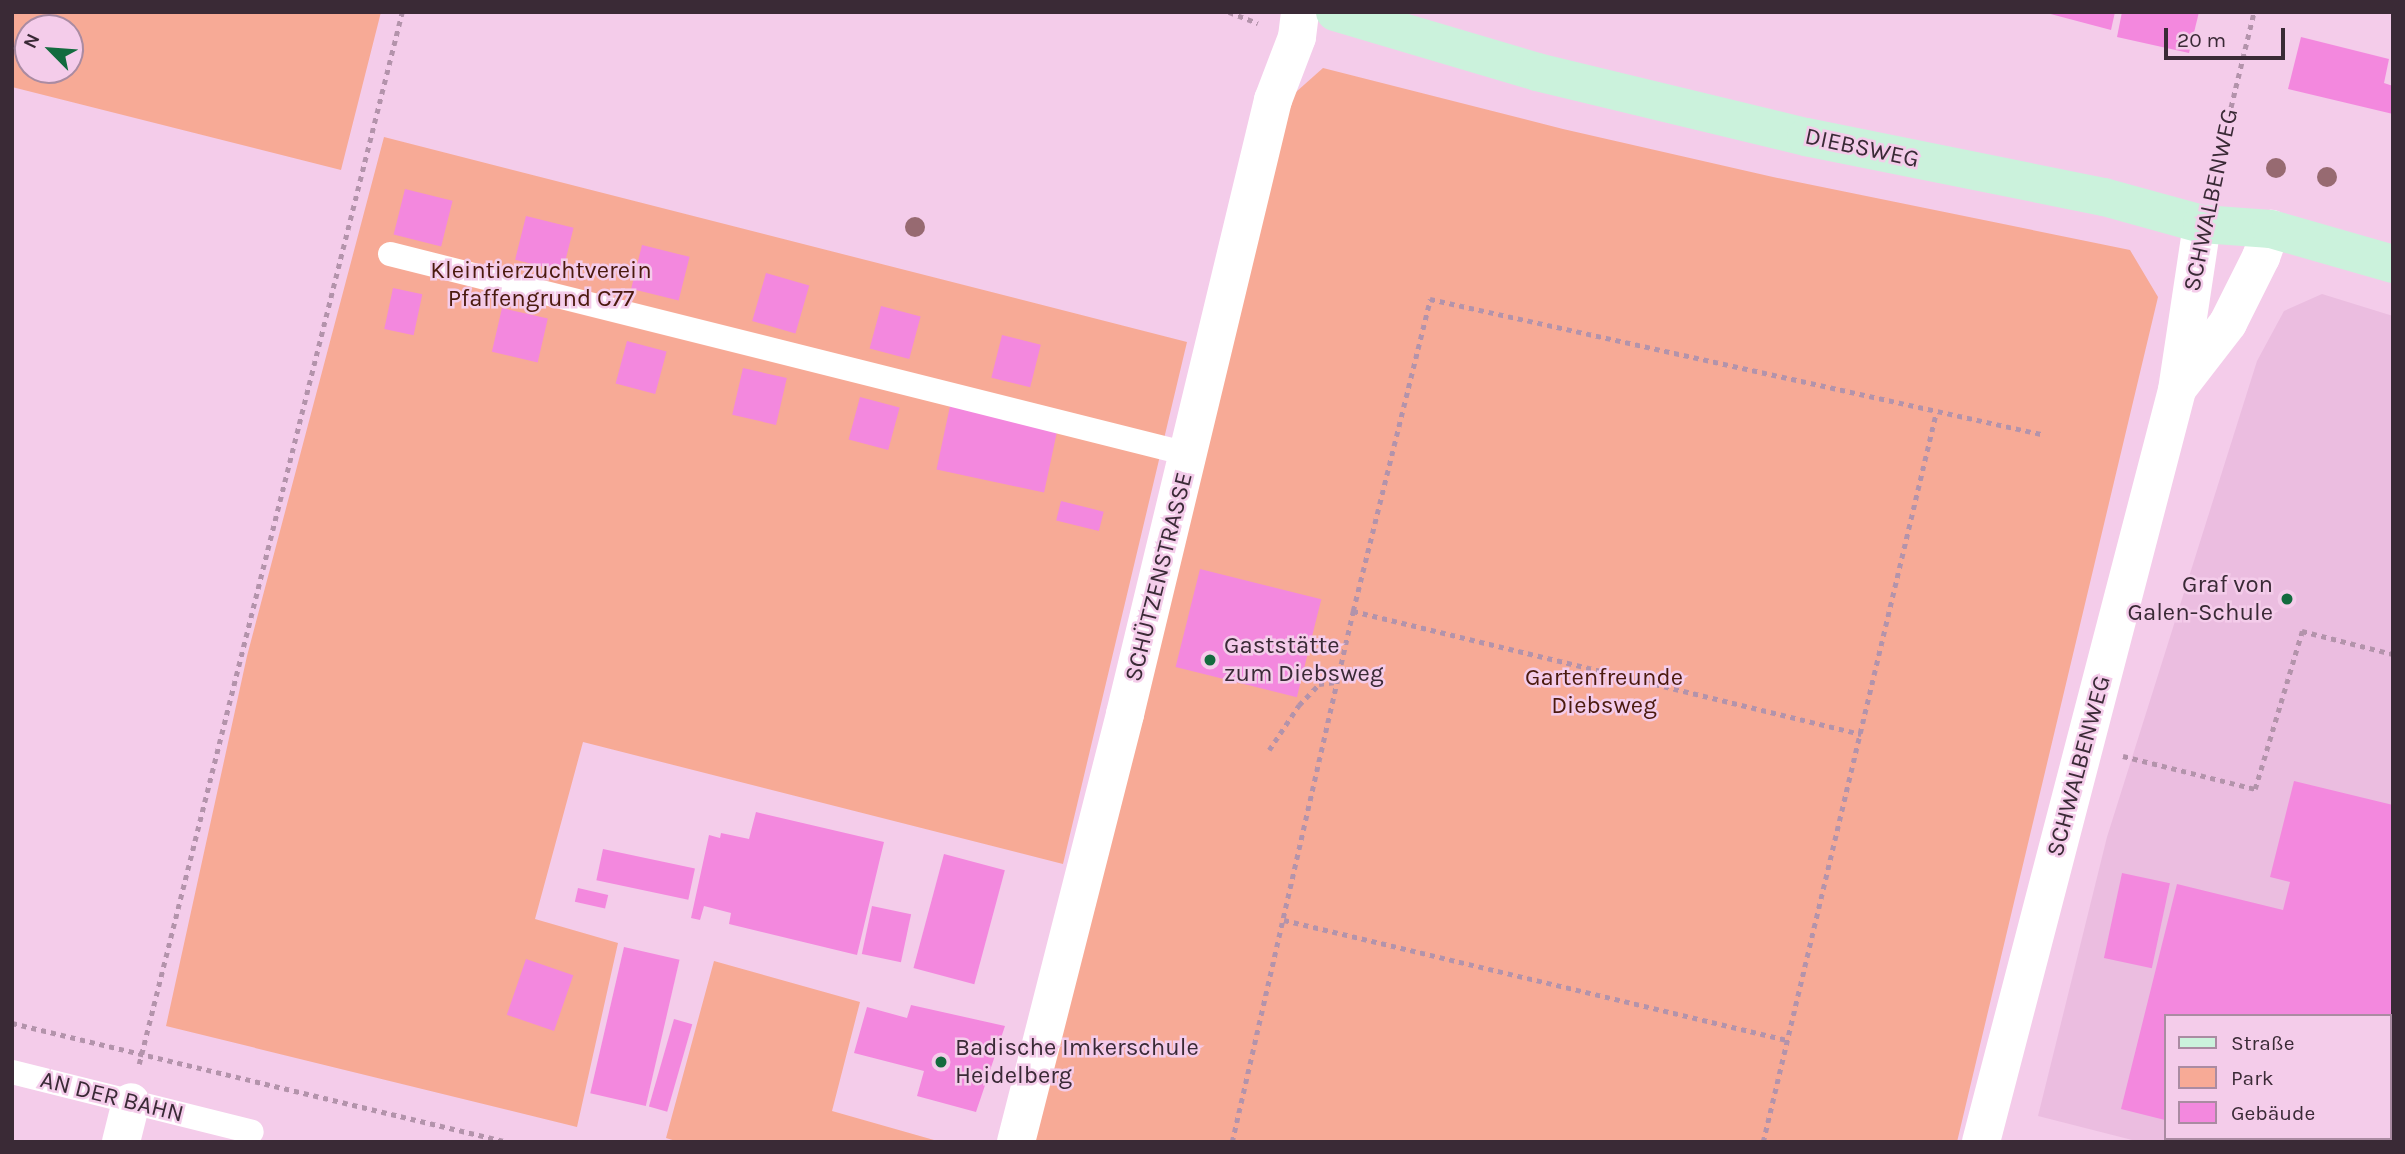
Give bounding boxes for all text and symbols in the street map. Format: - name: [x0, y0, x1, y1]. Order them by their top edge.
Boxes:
- north arrow: [14, 14, 84, 84]
- scale bar: [2167, 14, 2288, 58]
- text: 20 m: [2177, 28, 2226, 52]
- text: N: [19, 30, 45, 52]
- street label: SCHWALBENWEG: [2178, 106, 2244, 294]
- street label: DIEBSWEG: [1802, 122, 1922, 174]
- park label: Kleintierzuchtverein Pfaffengrund C77: [430, 257, 652, 313]
- street label: SCHÜTZENSTRASSE: [1119, 469, 1199, 685]
- place label: Graf von Galen-Schule: [2128, 571, 2273, 627]
- marker: Graf von Galen-Schule: [2279, 591, 2295, 607]
- place label: Gaststätte zum Diebsweg: [1224, 632, 1383, 688]
- marker: Gaststätte zum Diebsweg: [1202, 652, 1218, 668]
- park label: Gartenfreunde Diebsweg: [1525, 664, 1683, 720]
- street label: SCHWALBENWEG: [2041, 672, 2117, 860]
- legend: [2164, 1014, 2391, 1140]
- text: Straße: [2231, 1031, 2294, 1055]
- place label: Badische Imkerschule Heidelberg: [955, 1034, 1199, 1090]
- marker: Badische Imkerschule Heidelberg: [933, 1054, 949, 1070]
- street label: AN DER BAHN: [37, 1065, 187, 1129]
- text: Park: [2231, 1066, 2274, 1090]
- text: Gebäude: [2231, 1101, 2315, 1125]

